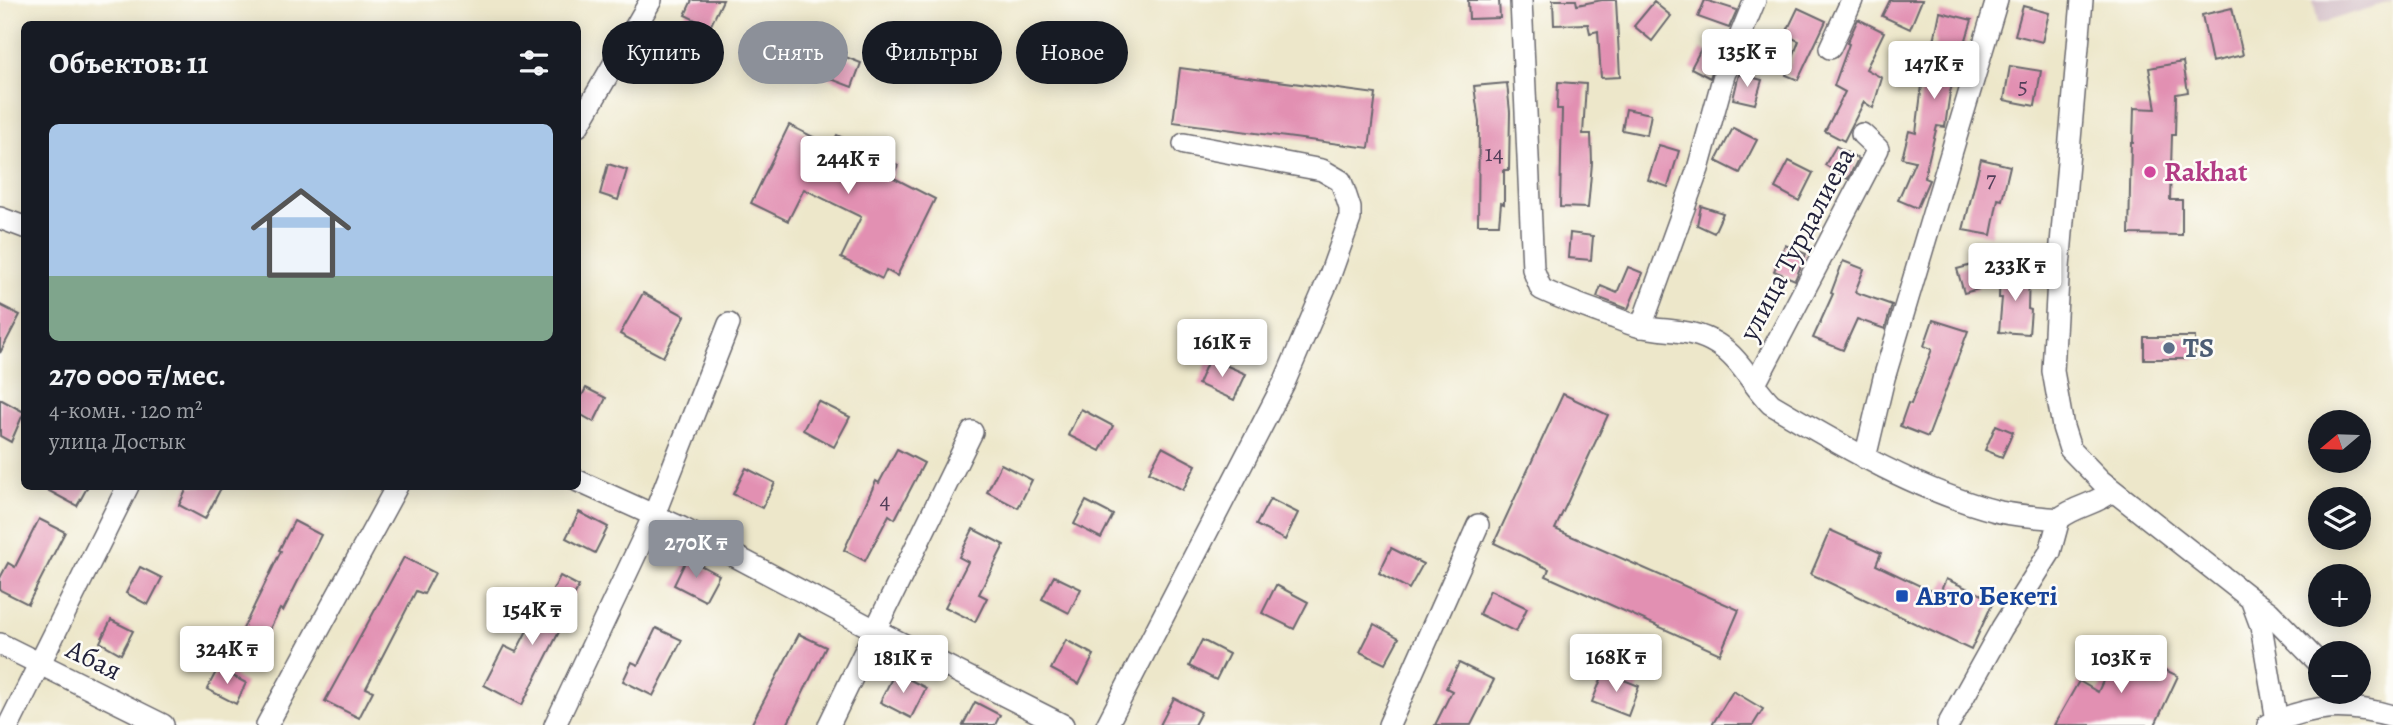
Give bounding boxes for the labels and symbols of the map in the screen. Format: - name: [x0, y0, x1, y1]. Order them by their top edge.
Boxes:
- pin: 135K ₸: [1690, 29, 1804, 89]
- pin: 147K ₸: [1877, 42, 1991, 101]
- house number: 5: [2018, 70, 2028, 102]
- pin: 244K ₸: [791, 136, 905, 196]
- house number: 14: [1484, 137, 1504, 169]
- street label: улица Турдалиева: [1729, 140, 1864, 348]
- place label: Rakhat: [2164, 153, 2248, 191]
- house number: 7: [1986, 163, 1997, 195]
- marker: Rakhat: [2142, 164, 2158, 180]
- pin: 233K ₸: [1958, 244, 2072, 303]
- pin: 161K ₸: [1165, 320, 1279, 379]
- place label: TS: [2183, 329, 2214, 367]
- marker: TS: [2161, 340, 2177, 356]
- north arrow: [2308, 410, 2371, 472]
- house number: 4: [880, 484, 891, 516]
- pin: 270K ₸: [639, 520, 753, 580]
- place label: Авто Бекетi: [1915, 577, 2058, 615]
- pin: 154K ₸: [475, 588, 589, 647]
- marker: Авто Бекетi: [1894, 588, 1910, 604]
- pin: 324K ₸: [170, 626, 284, 686]
- street label: Абая: [59, 630, 128, 690]
- pin: 168K ₸: [1559, 634, 1673, 694]
- pin: 181K ₸: [846, 636, 960, 695]
- pin: 103K ₸: [2064, 636, 2178, 695]

